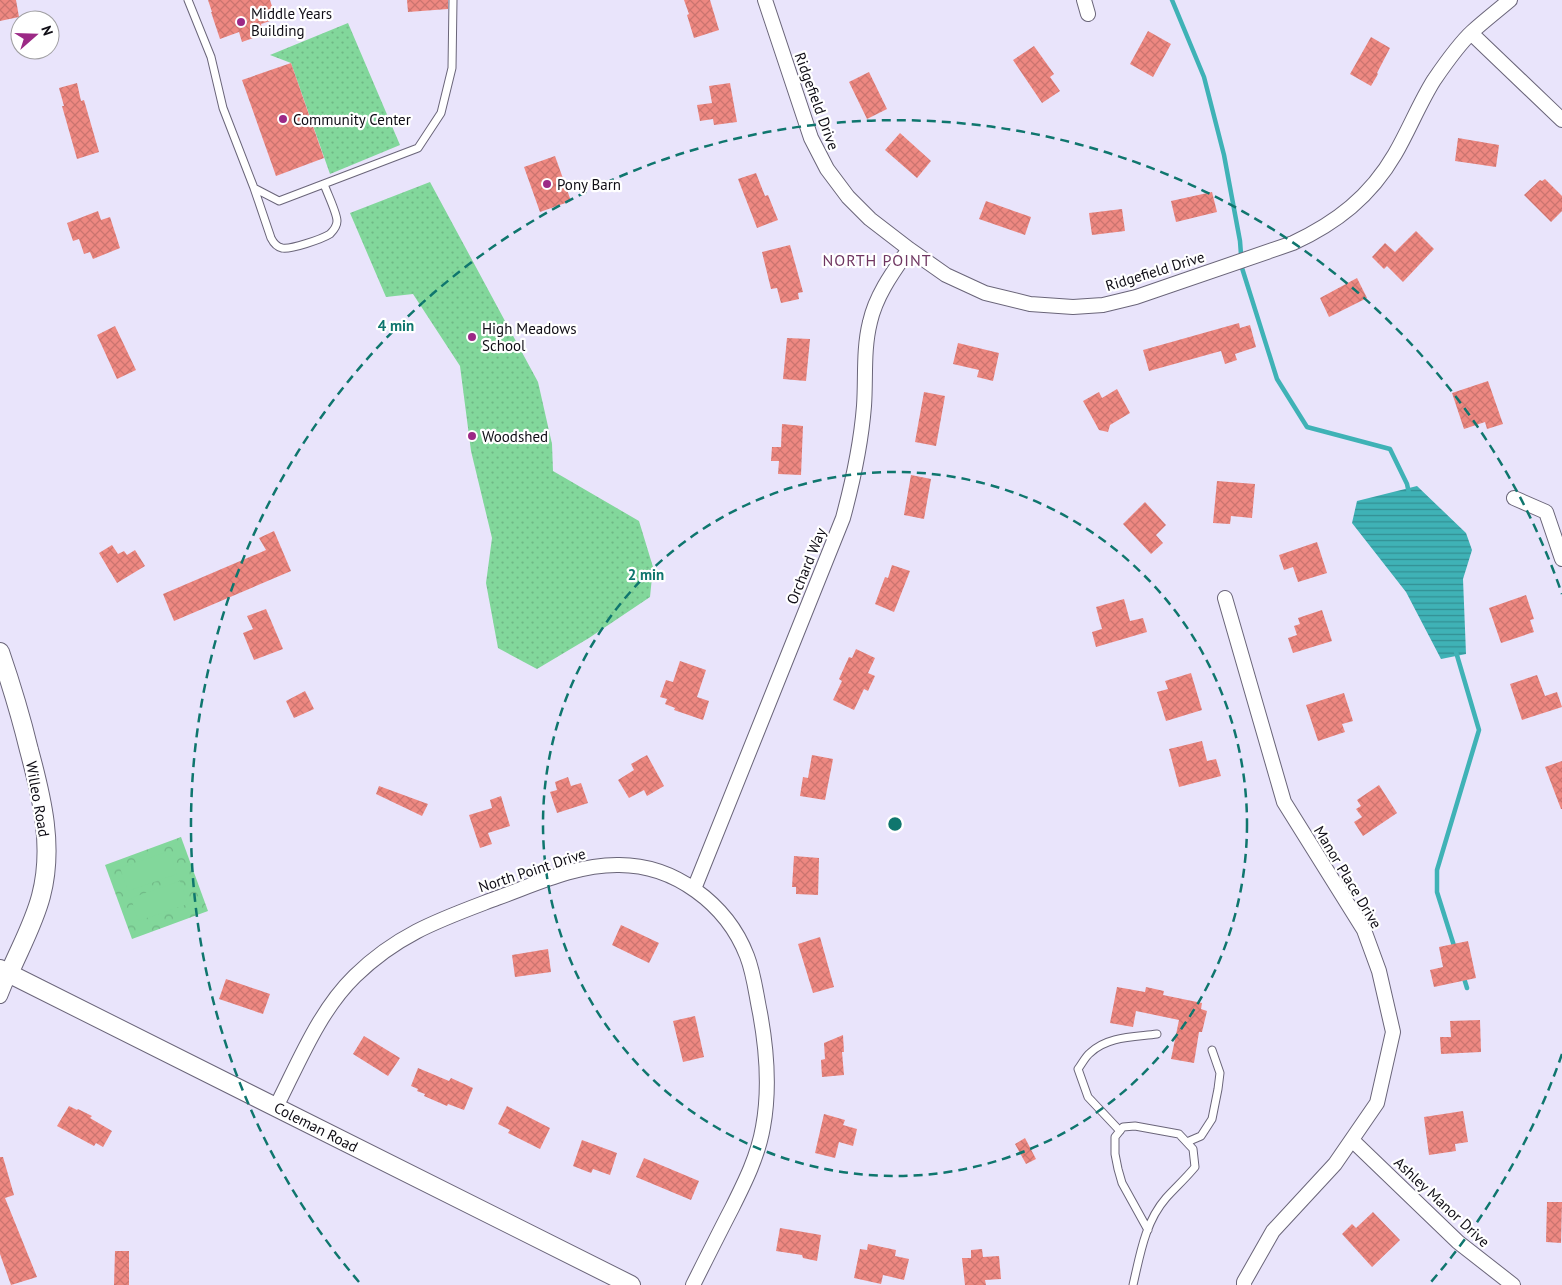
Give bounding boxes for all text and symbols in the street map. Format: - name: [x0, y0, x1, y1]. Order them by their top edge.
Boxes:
- place label: Middle Years Building: [251, 4, 332, 40]
- north arrow: [10, 10, 60, 60]
- marker: Middle Years Building: [235, 16, 247, 28]
- text: N: [37, 23, 57, 38]
- street label: Ridgefield Drive: [791, 50, 843, 152]
- place label: Community Center: [293, 110, 411, 129]
- marker: Community Center: [277, 113, 289, 125]
- place label: Pony Barn: [557, 175, 621, 194]
- marker: Pony Barn: [541, 178, 553, 190]
- street label: Ridgefield Drive: [1103, 247, 1207, 295]
- district label: NORTH POINT: [822, 250, 932, 270]
- text: 4 min: [378, 316, 414, 335]
- place label: High Meadows School: [482, 319, 577, 355]
- marker: High Meadows School: [466, 331, 478, 343]
- place label: Woodshed: [482, 427, 548, 446]
- marker: Woodshed: [466, 430, 478, 442]
- street label: Orchard Way: [782, 525, 830, 607]
- text: 2 min: [628, 565, 664, 584]
- street label: Willeo Road: [22, 760, 54, 838]
- centre of rings: [886, 815, 904, 833]
- street label: Manor Place Drive: [1310, 822, 1386, 932]
- street label: North Point Drive: [476, 844, 588, 896]
- street label: Coleman Road: [271, 1098, 361, 1156]
- street label: Ashley Manor Drive: [1390, 1153, 1494, 1251]

